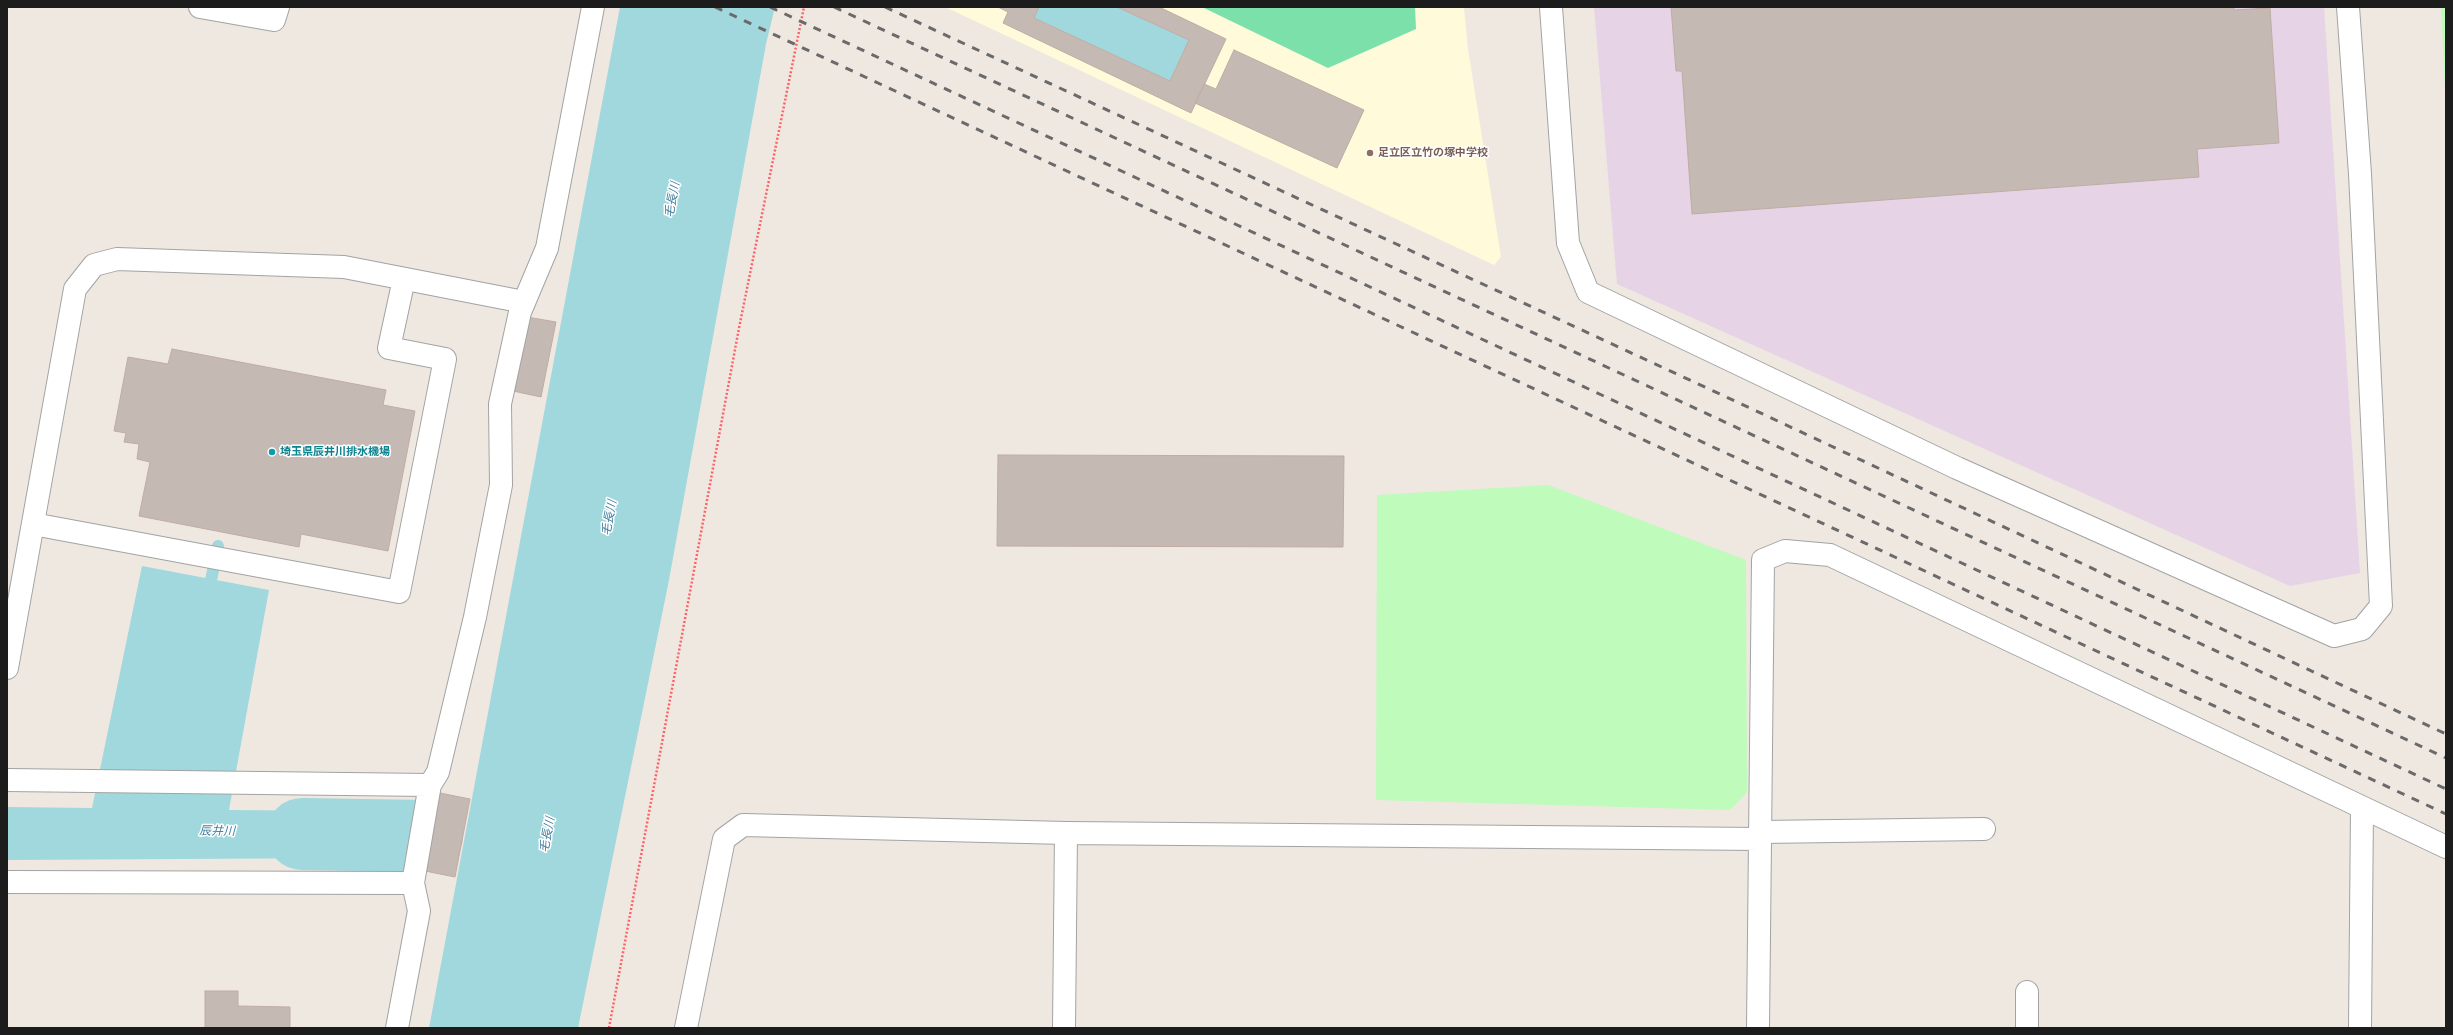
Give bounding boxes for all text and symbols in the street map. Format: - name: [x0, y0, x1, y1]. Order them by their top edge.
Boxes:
- place label: 足立区立竹の塚中学校: [1378, 146, 1488, 160]
- marker: 足立区立竹の塚中学校: [1365, 148, 1375, 158]
- water label: 毛長川: [662, 181, 684, 219]
- place label: 埼玉県辰井川排水機場: [280, 445, 390, 459]
- marker: 埼玉県辰井川排水機場: [267, 447, 277, 457]
- water label: 毛長川: [599, 499, 621, 537]
- water label: 毛長川: [537, 816, 559, 854]
- water label: 辰井川: [199, 824, 235, 840]

